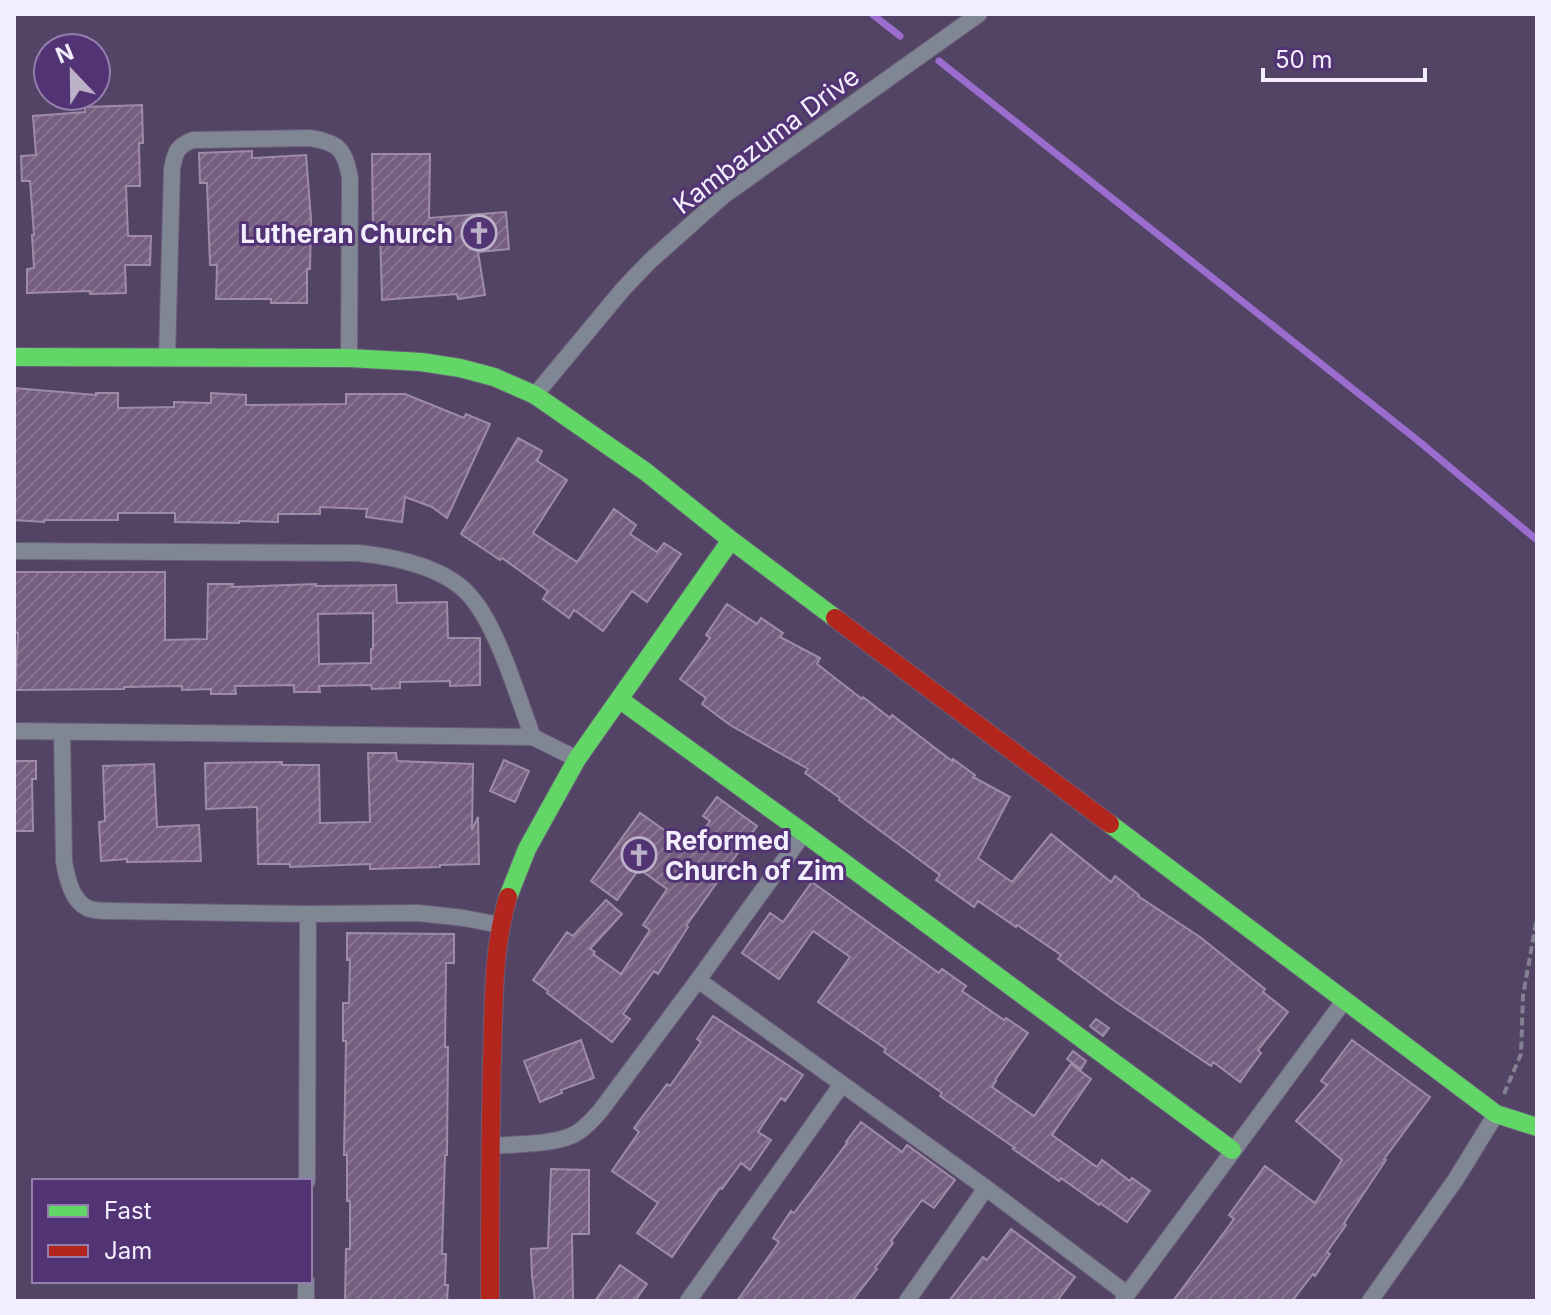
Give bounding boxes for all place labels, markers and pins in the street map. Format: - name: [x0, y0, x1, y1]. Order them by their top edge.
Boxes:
- church icon: Lutheran Church: [460, 214, 498, 252]
- place label: Lutheran Church: [240, 218, 453, 249]
- place label: Reformed Church of Zim: [665, 825, 845, 886]
- church icon: Reformed Church of Zim: [620, 836, 658, 874]

